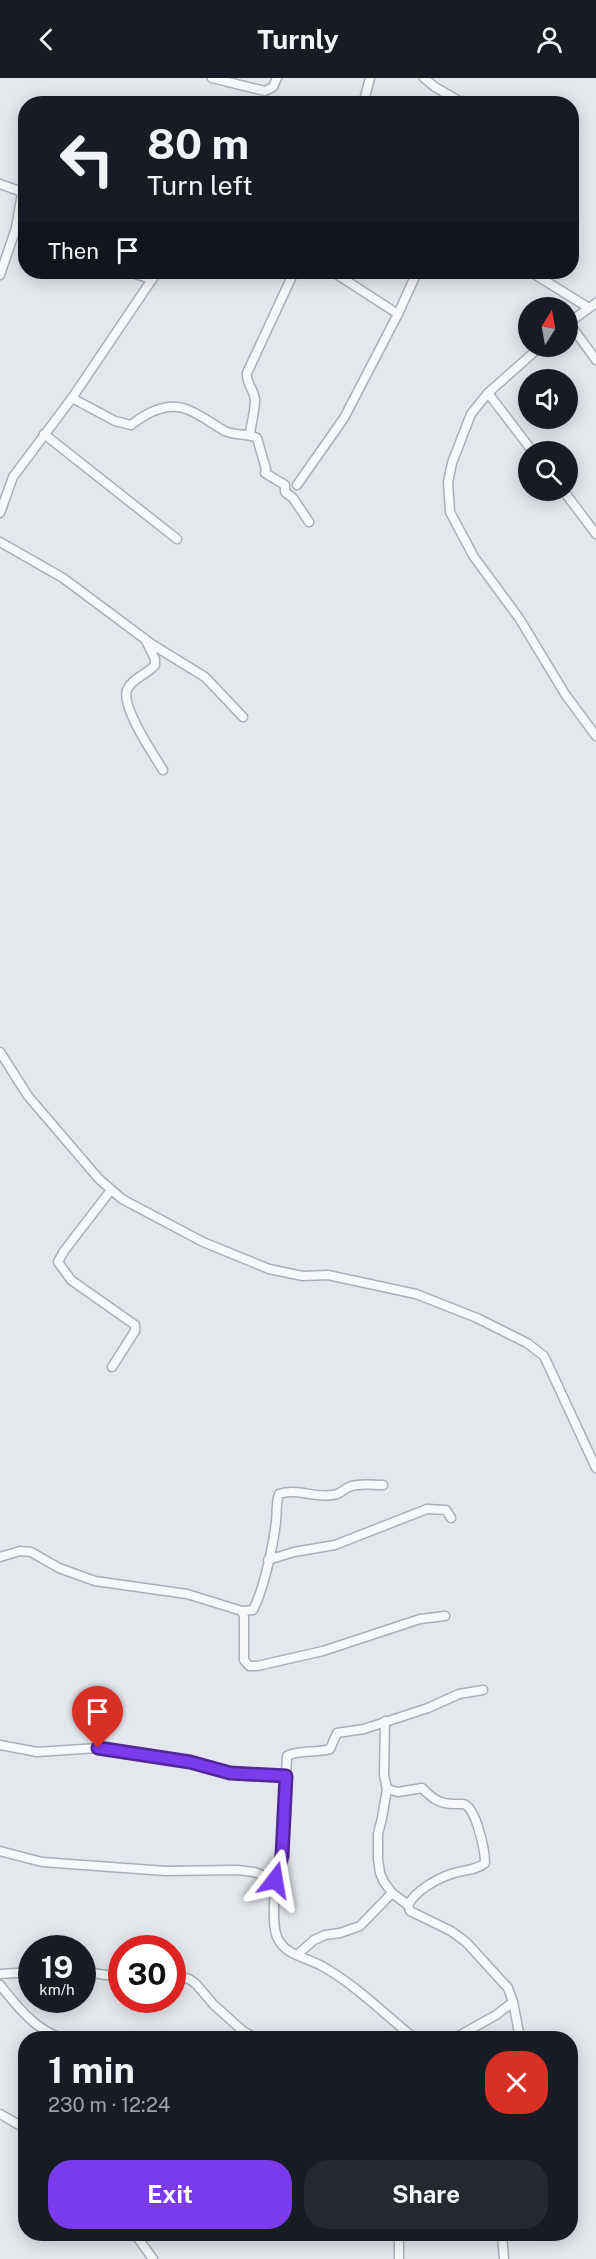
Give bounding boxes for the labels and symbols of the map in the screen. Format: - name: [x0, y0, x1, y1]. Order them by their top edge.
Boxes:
- north arrow: [518, 297, 578, 357]
- pin: [72, 1686, 123, 1748]
- position arrow: [243, 1848, 307, 1912]
- speed limit sign: 30: [108, 1935, 186, 2013]

